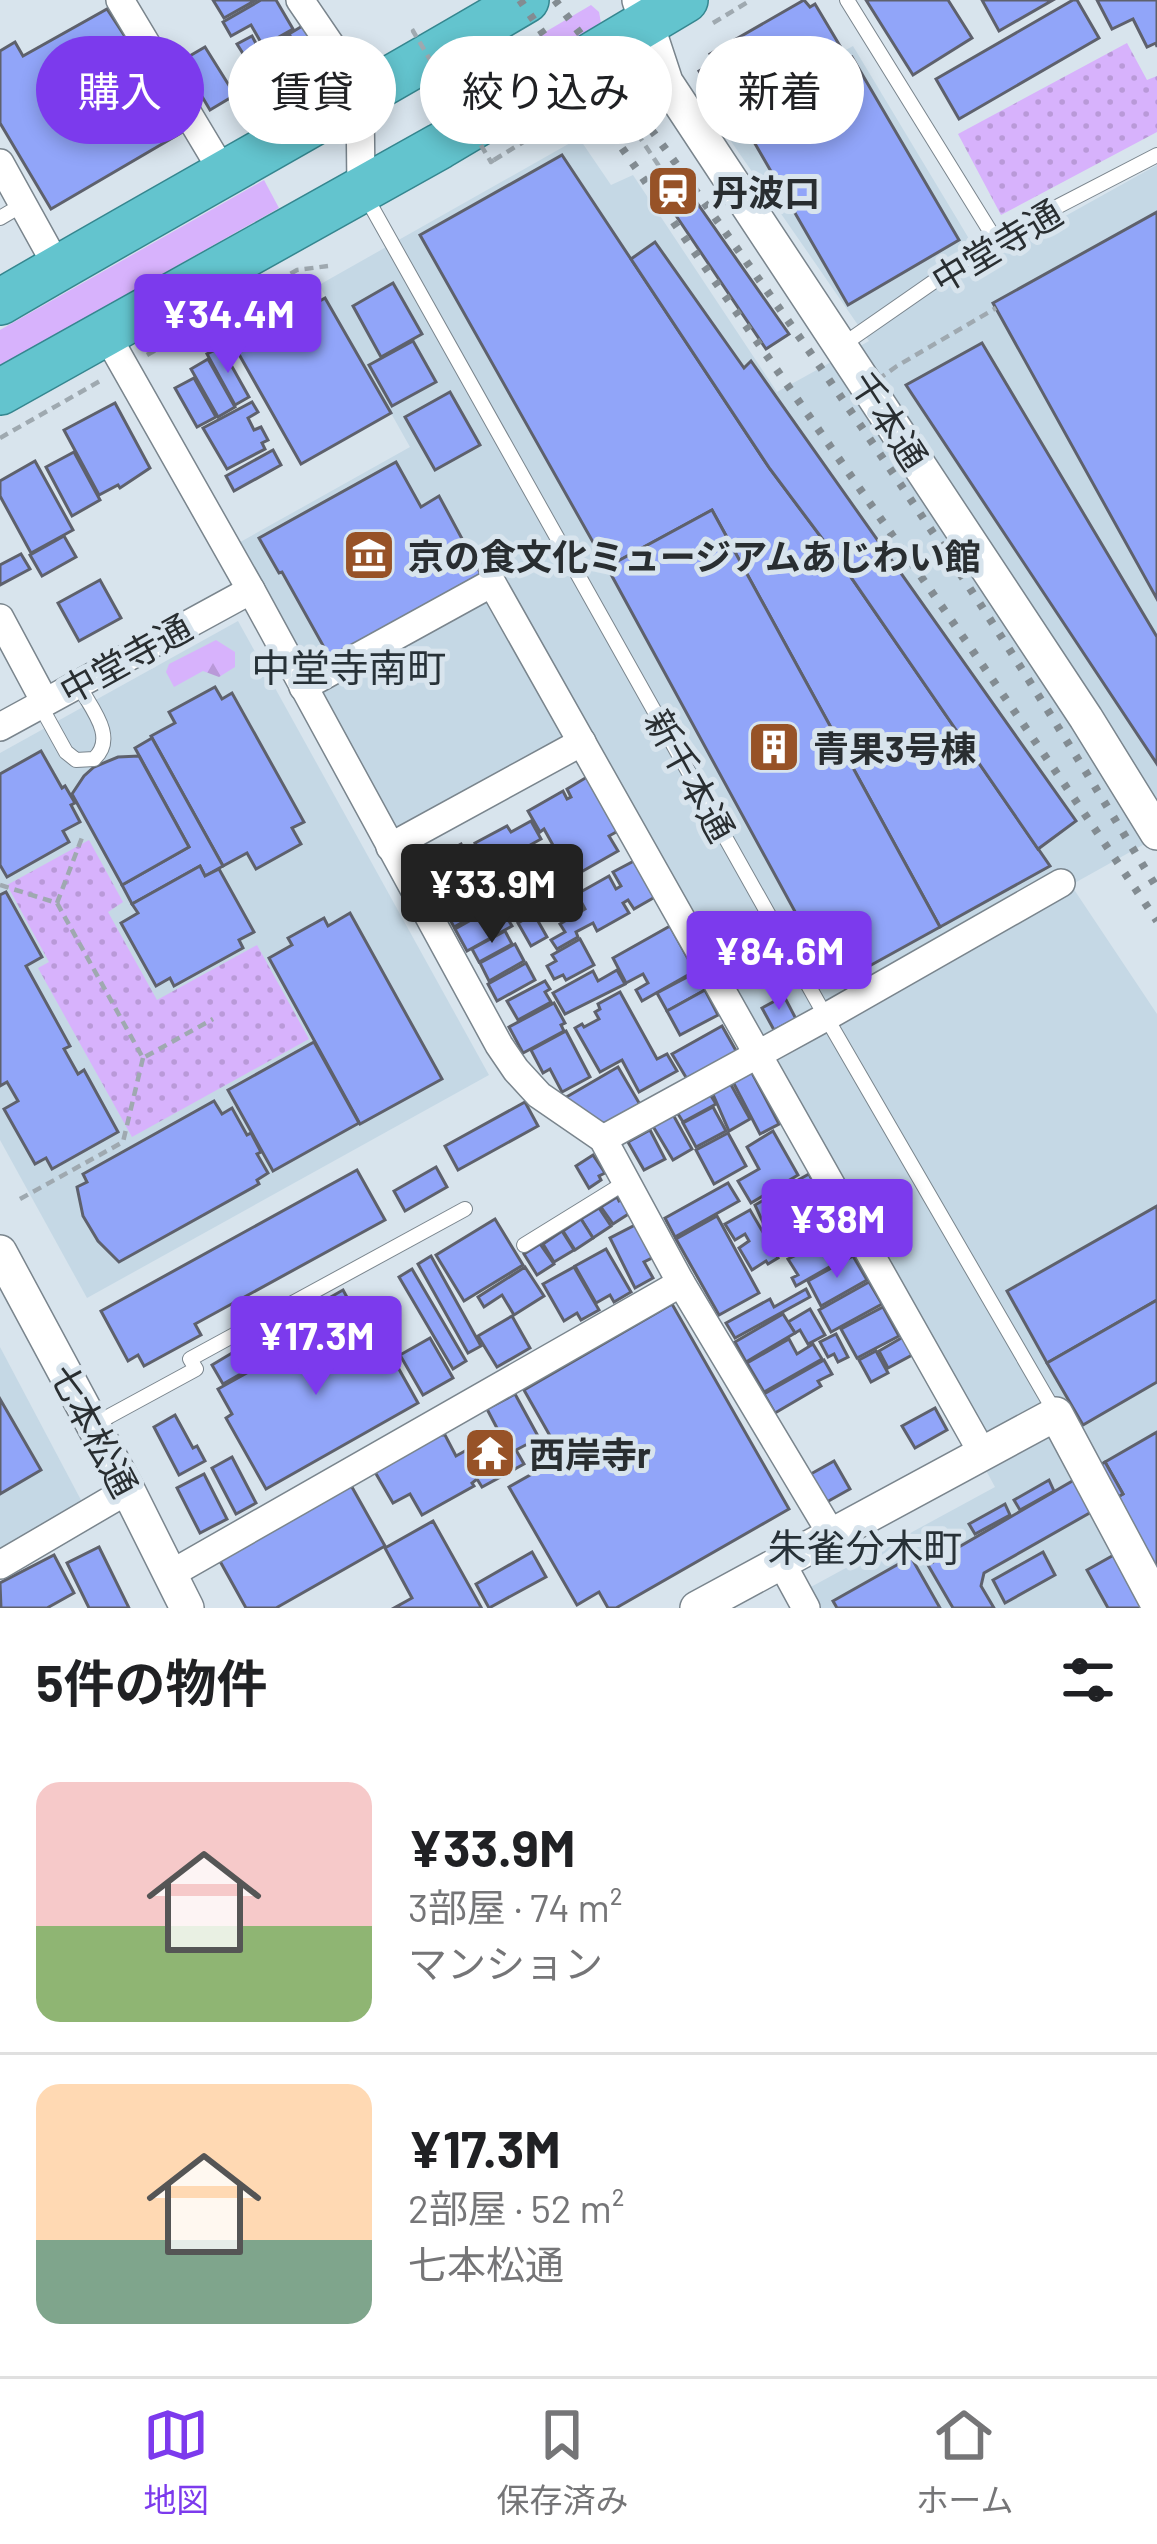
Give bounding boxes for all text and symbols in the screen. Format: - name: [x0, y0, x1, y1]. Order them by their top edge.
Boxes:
- chip: 購入: [36, 36, 204, 144]
- chip: 賃貸: [228, 36, 396, 144]
- chip: 絞り込み: [420, 36, 672, 144]
- chip: 新着: [696, 36, 864, 144]
- station icon: 丹波口: [645, 163, 701, 219]
- place label: 丹波口: [712, 170, 820, 213]
- street label: 中堂寺通: [923, 189, 1069, 301]
- pin: ¥34.4M: [130, 274, 326, 376]
- text: ¥34.4M: [161, 289, 295, 336]
- street label: 千本通: [843, 363, 937, 477]
- museum icon: 京の食文化ミュージアムあじわい館: [341, 527, 397, 583]
- place label: 京の食文化ミュージアムあじわい館: [408, 534, 981, 577]
- street label: 中堂寺通: [52, 604, 198, 712]
- district label: 中堂寺南町: [251, 643, 447, 690]
- street label: 新千本通: [637, 702, 745, 848]
- building icon: 青果3号棟: [746, 719, 802, 775]
- place label: 青果3号棟: [813, 726, 976, 769]
- pin: ¥33.9M: [394, 844, 590, 946]
- text: ¥33.9M: [428, 859, 556, 906]
- pin: ¥84.6M: [681, 911, 877, 1013]
- text: ¥84.6M: [714, 926, 844, 973]
- pin: ¥38M: [766, 1179, 908, 1281]
- text: ¥38M: [789, 1194, 885, 1241]
- pin: ¥17.3M: [218, 1296, 414, 1398]
- text: ¥17.3M: [258, 1311, 374, 1358]
- street label: 七本松通: [42, 1356, 148, 1504]
- temple icon: 西岸寺r: [462, 1425, 518, 1481]
- place label: 西岸寺r: [529, 1432, 651, 1475]
- district label: 朱雀分木町: [767, 1523, 963, 1570]
- icon: filters: [1055, 1647, 1121, 1713]
- text: 5件の物件: [36, 1651, 268, 1712]
- text: ¥33.9M: [408, 1816, 575, 1877]
- icon: home: [132, 1830, 276, 1974]
- text: 3部屋 · 74 m²: [408, 1883, 623, 1930]
- text: マンション: [408, 1939, 603, 1986]
- text: ¥17.3M: [408, 2117, 561, 2178]
- icon: home: [132, 2132, 276, 2276]
- text: 2部屋 · 52 m²: [408, 2184, 624, 2231]
- text: 七本松通: [408, 2240, 564, 2287]
- tab: 地図: [143, 2402, 209, 2522]
- tab: 保存済み: [496, 2402, 628, 2522]
- tab: ホーム: [915, 2402, 1013, 2522]

